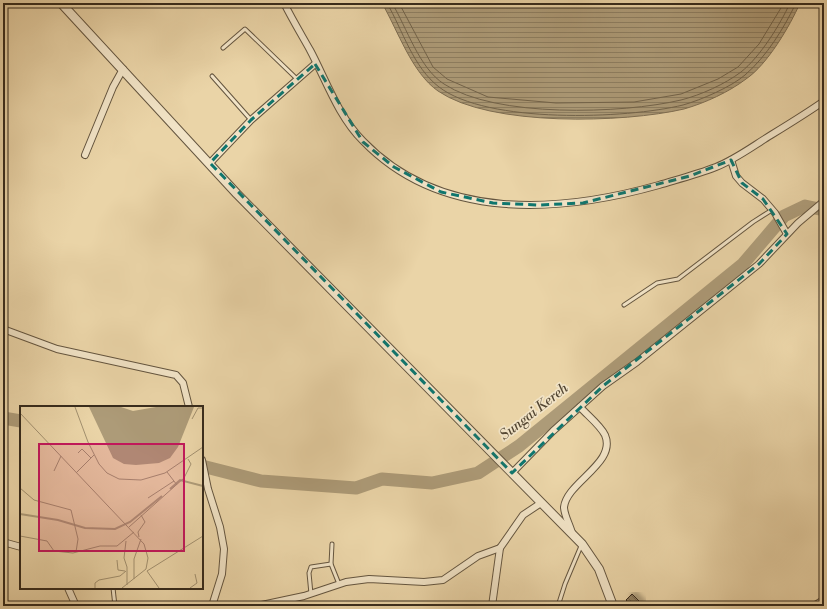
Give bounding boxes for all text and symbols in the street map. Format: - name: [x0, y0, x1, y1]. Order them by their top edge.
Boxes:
- water label: Sungai Kereh: [496, 379, 572, 444]
- inset map: [20, 406, 203, 589]

